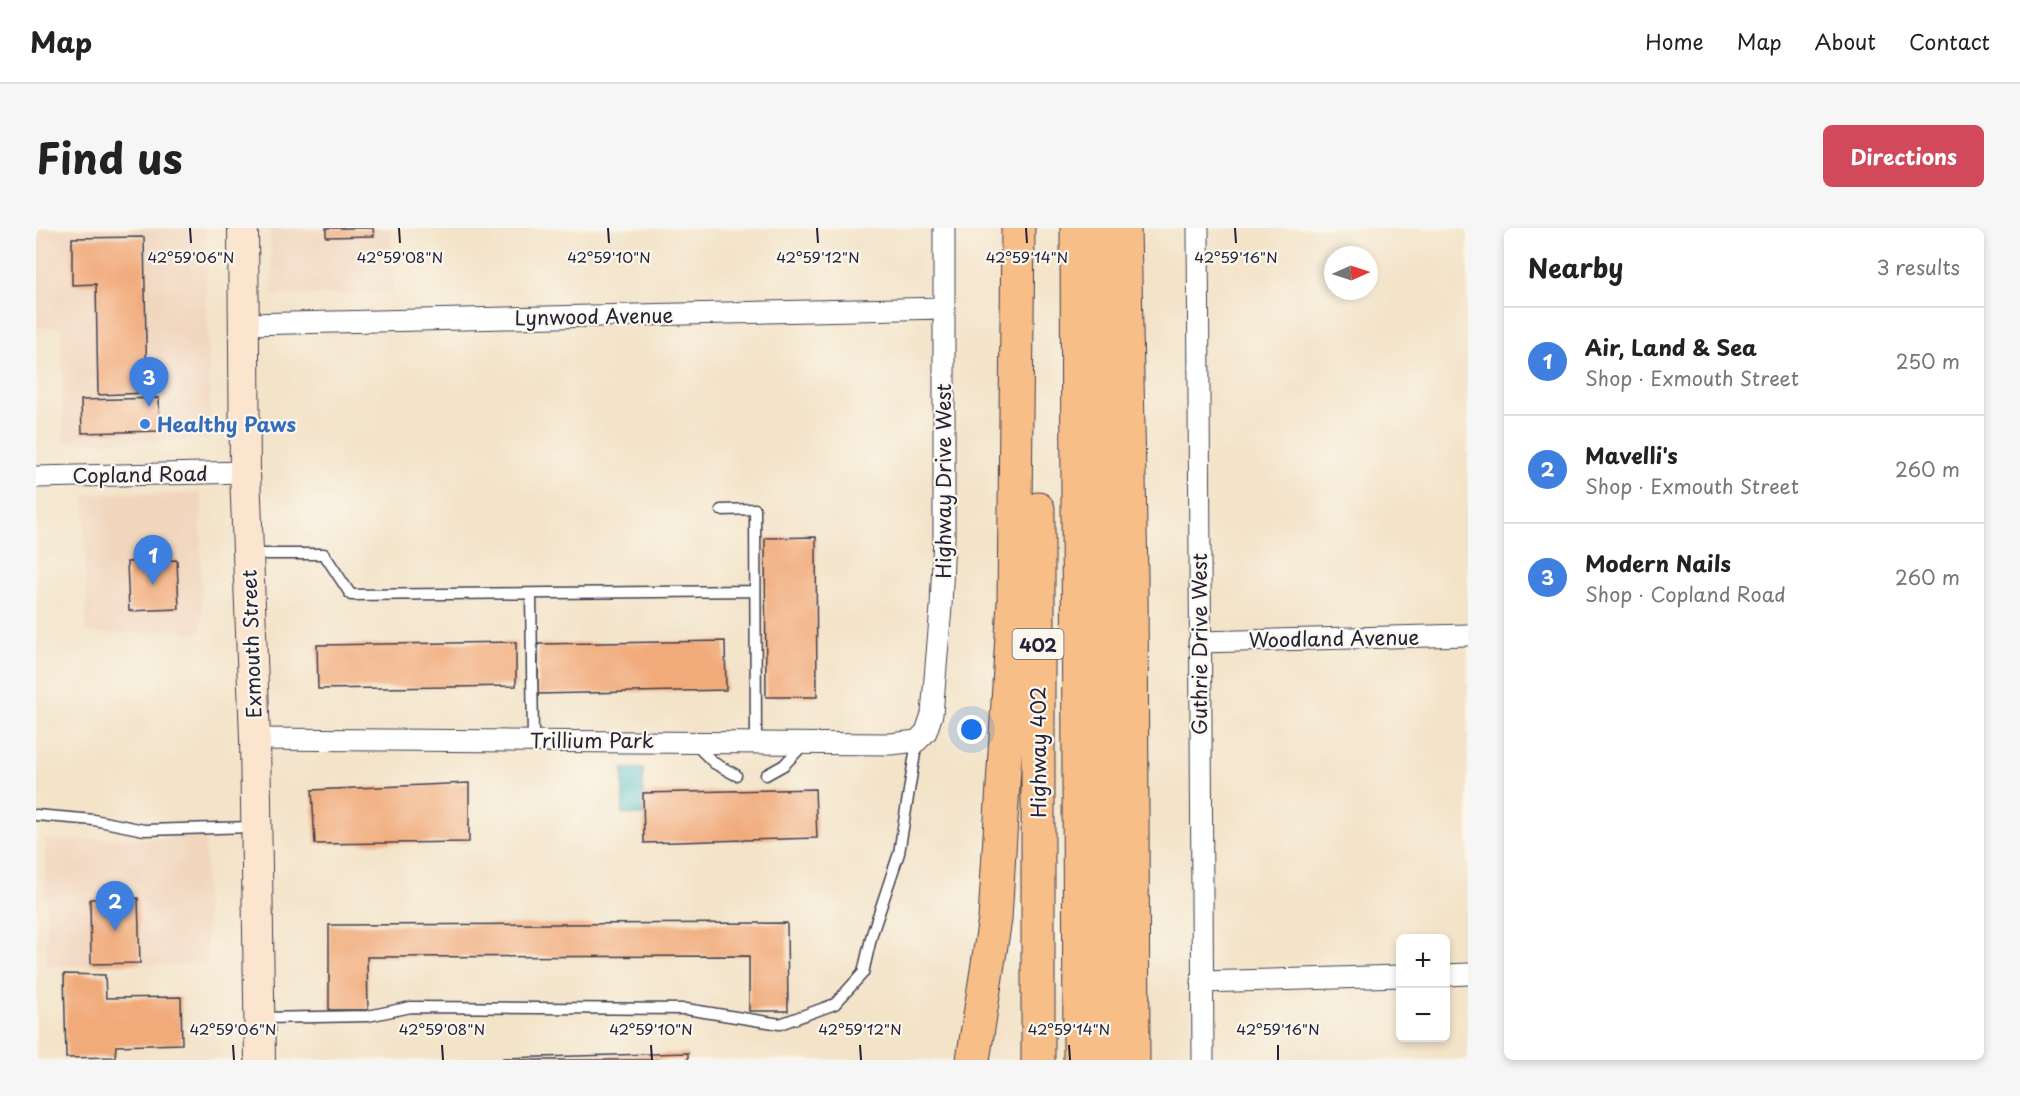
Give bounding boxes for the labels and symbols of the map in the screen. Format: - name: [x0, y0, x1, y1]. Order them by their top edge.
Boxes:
- text: 42°59'06"N: [147, 245, 235, 268]
- text: 42°59'08"N: [357, 245, 443, 268]
- text: 42°59'10"N: [567, 245, 651, 268]
- text: 42°59'12"N: [776, 245, 860, 268]
- text: 42°59'14"N: [986, 245, 1068, 268]
- text: 42°59'16"N: [1194, 245, 1278, 268]
- north arrow: [1324, 246, 1378, 300]
- street label: Lynwood Avenue: [514, 300, 674, 332]
- pin: 3: [130, 358, 168, 407]
- street label: Highway Drive West: [928, 383, 958, 578]
- place label: Healthy Paws: [157, 409, 297, 439]
- marker: Healthy Paws: [138, 417, 152, 431]
- street label: Copland Road: [72, 458, 208, 490]
- pin: 1: [134, 536, 172, 585]
- street label: Guthrie Drive West: [1184, 553, 1214, 735]
- street label: Exmouth Street: [233, 569, 269, 719]
- street label: Woodland Avenue: [1248, 622, 1420, 654]
- road number: 402: [1012, 629, 1064, 659]
- street label: Highway 402: [1023, 686, 1053, 818]
- your location: [957, 715, 986, 744]
- street label: Trillium Park: [530, 725, 654, 755]
- pin: 2: [96, 882, 134, 931]
- text: 42°59'06"N: [189, 1017, 277, 1040]
- text: 42°59'08"N: [399, 1017, 485, 1040]
- text: 42°59'10"N: [609, 1017, 693, 1040]
- text: 42°59'12"N: [818, 1017, 902, 1040]
- text: 42°59'14"N: [1028, 1017, 1110, 1040]
- text: 42°59'16"N: [1236, 1017, 1320, 1040]

